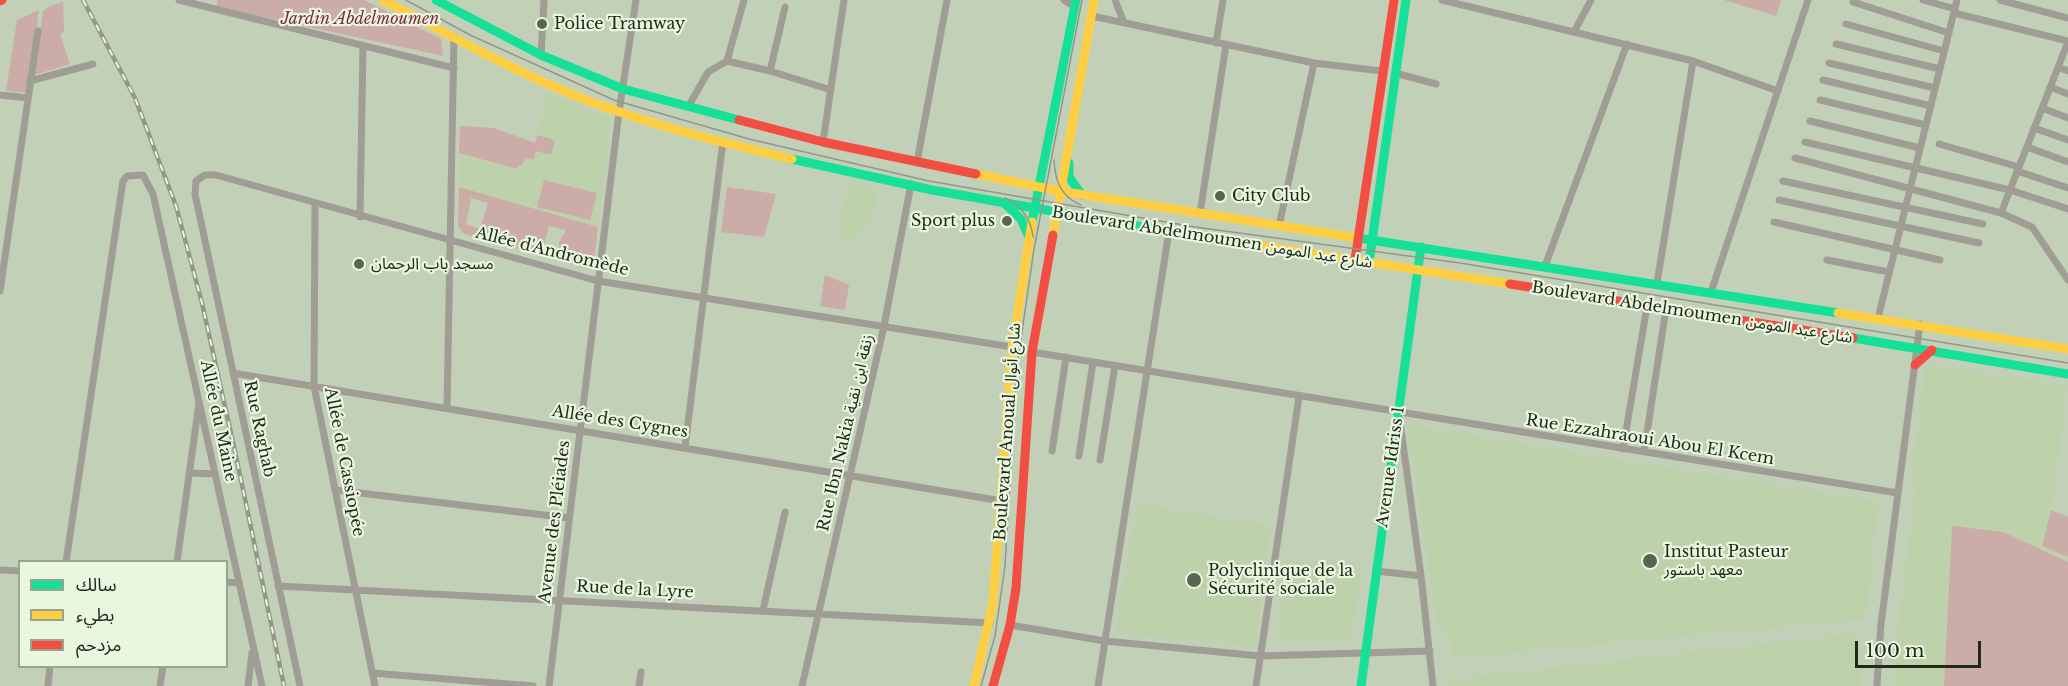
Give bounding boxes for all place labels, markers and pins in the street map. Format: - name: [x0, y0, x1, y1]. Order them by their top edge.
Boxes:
- place label: Police Tramway: [554, 14, 685, 34]
- marker: Police Tramway: [535, 17, 549, 31]
- place label: City Club: [1232, 186, 1310, 206]
- marker: City Club: [1213, 189, 1227, 203]
- place label: Sport plus: [911, 211, 995, 231]
- marker: Sport plus: [1000, 214, 1014, 228]
- place label: مسجد باب الرحمان: [371, 254, 494, 274]
- marker: مسجد باب الرحمان: [352, 257, 366, 271]
- place label: Institut Pasteur معهد باستور: [1664, 542, 1788, 580]
- marker: Institut Pasteur معهد باستور: [1641, 552, 1659, 570]
- place label: Polyclinique de la Sécurité sociale: [1208, 561, 1353, 599]
- marker: Polyclinique de la Sécurité sociale: [1185, 571, 1203, 589]

